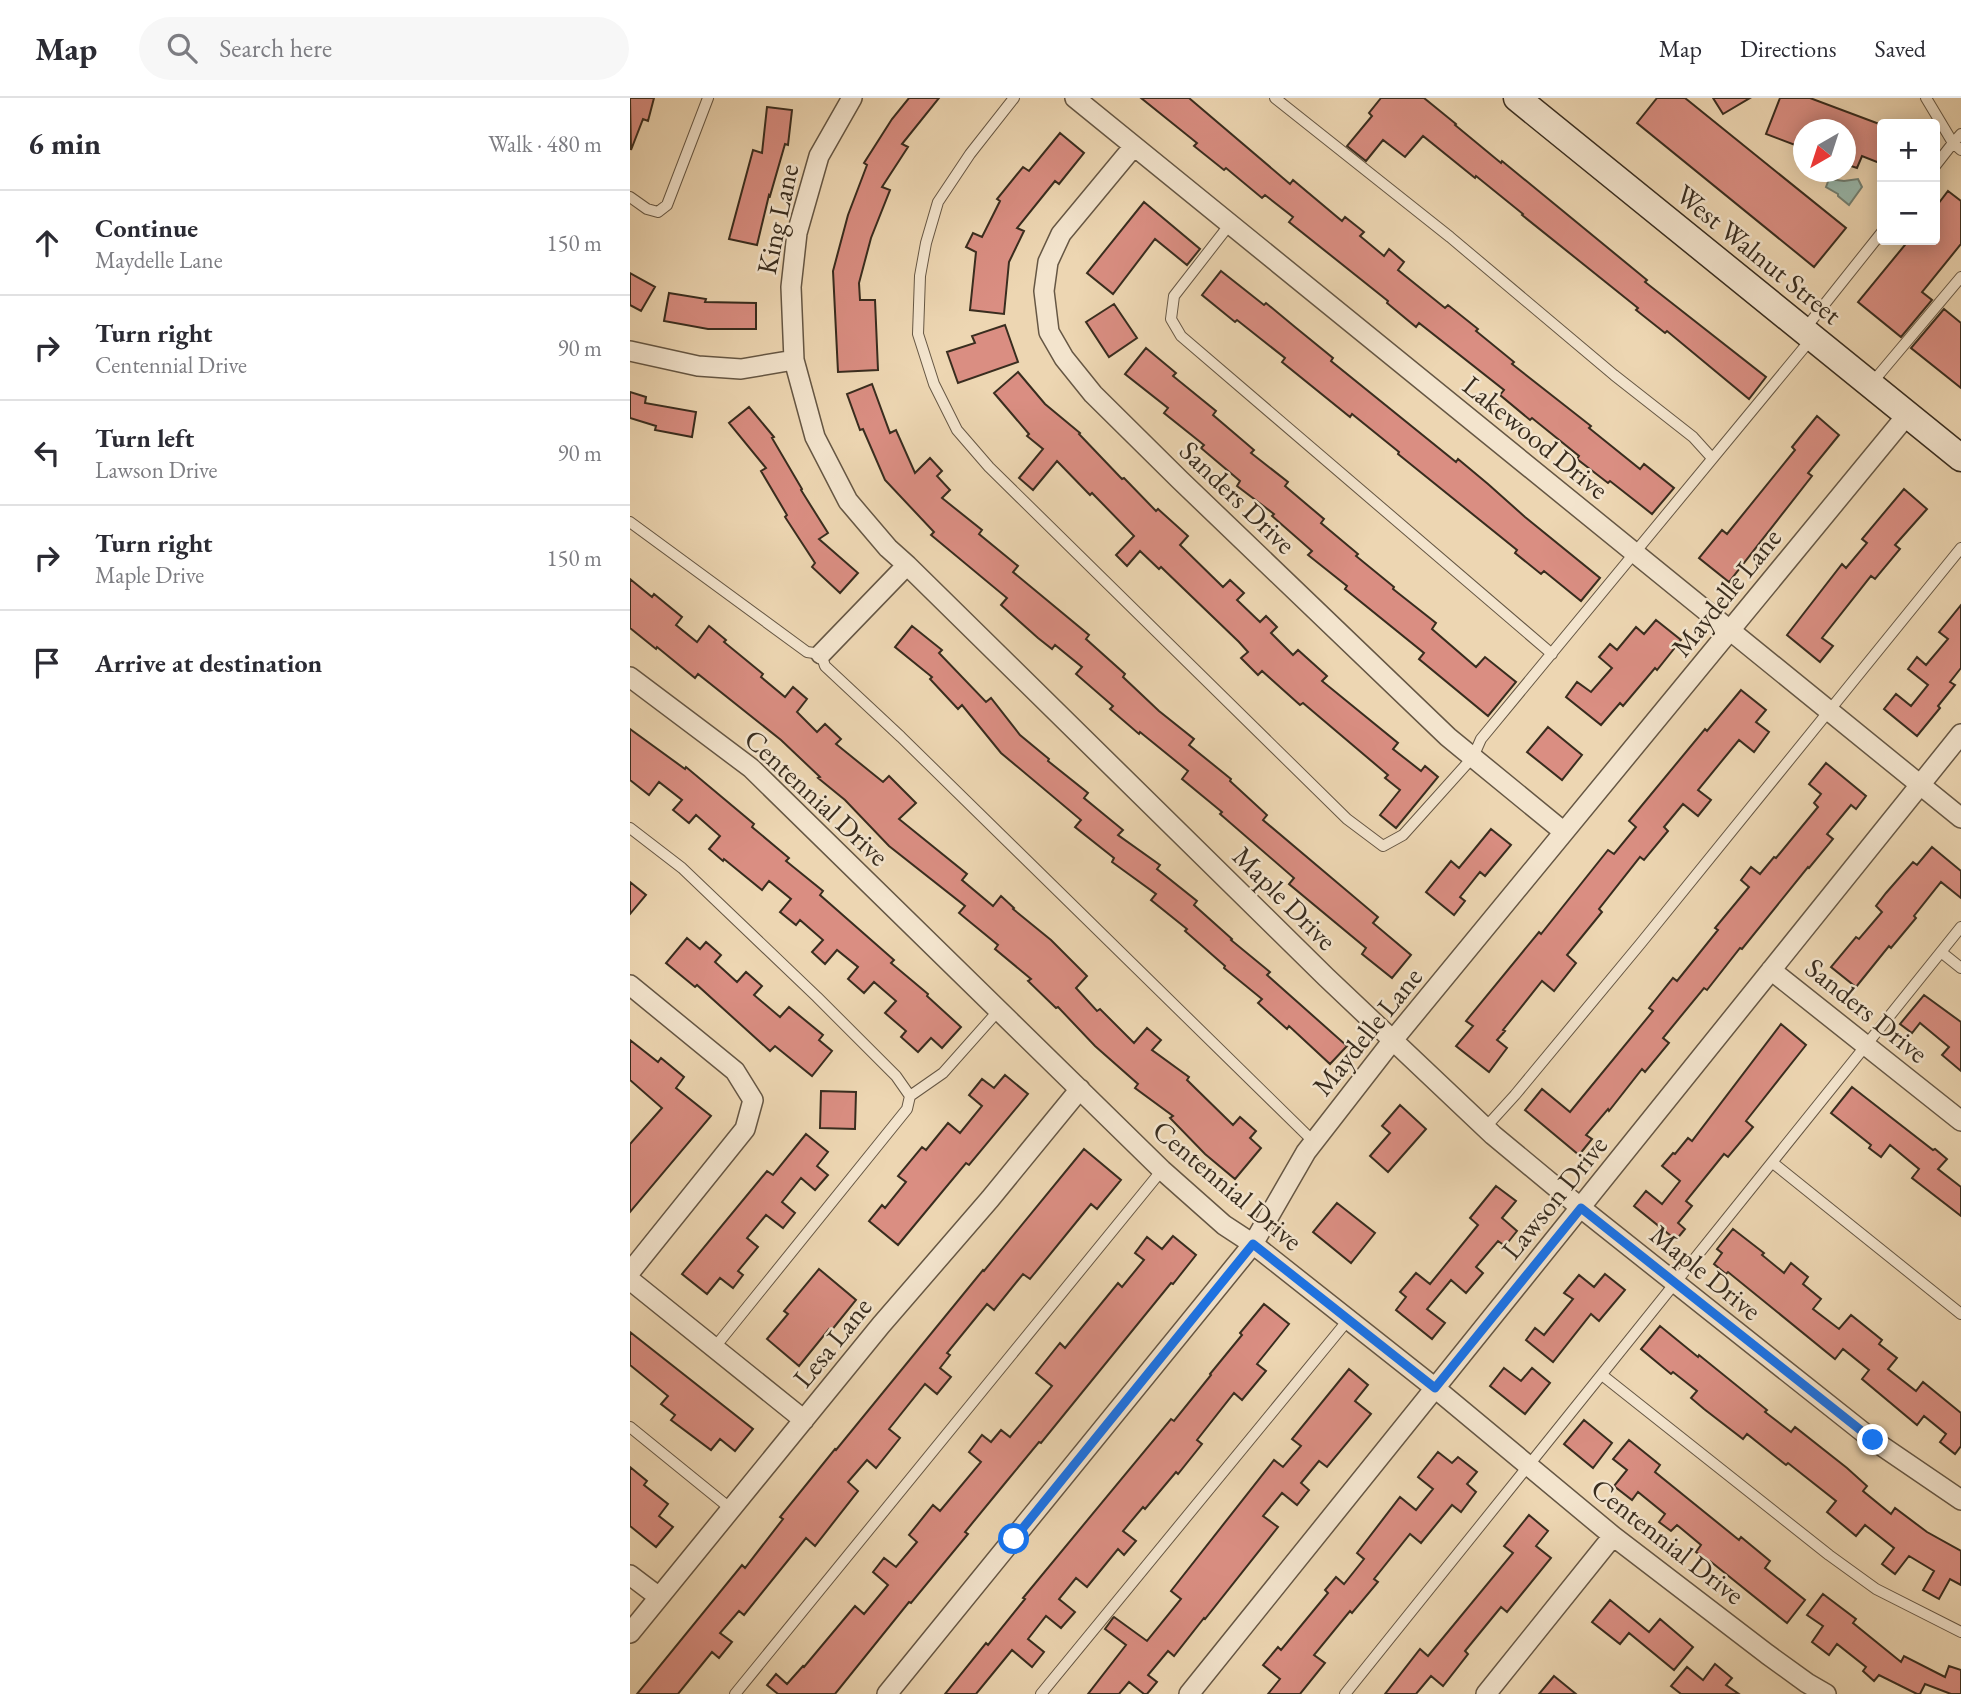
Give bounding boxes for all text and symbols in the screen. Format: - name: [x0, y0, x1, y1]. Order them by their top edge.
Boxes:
- search box: [139, 17, 629, 80]
- text: Map: [35, 27, 97, 70]
- icon: search: [163, 29, 201, 67]
- text: Search here: [219, 31, 332, 65]
- text: Map: [1659, 33, 1702, 64]
- text: Directions: [1740, 33, 1837, 64]
- text: Saved: [1875, 33, 1926, 64]
- north arrow: [1793, 119, 1856, 182]
- map controls: [1877, 119, 1940, 245]
- button: +: [1877, 119, 1940, 182]
- text: 6 min: [28, 124, 101, 163]
- text: Walk · 480 m: [488, 129, 602, 159]
- street label: King Lane: [748, 161, 806, 277]
- street label: West Walnut Street: [1669, 176, 1850, 332]
- button: −: [1877, 182, 1940, 245]
- text: Continue: [95, 211, 198, 245]
- icon: ahead: [28, 224, 66, 262]
- text: 150 m: [546, 228, 602, 258]
- text: Maydelle Lane: [95, 245, 223, 275]
- text: Turn right: [95, 316, 213, 350]
- icon: right: [28, 329, 66, 367]
- text: 90 m: [557, 333, 602, 363]
- text: Centennial Drive: [95, 350, 247, 380]
- street label: Lakewood Drive: [1456, 367, 1616, 507]
- text: Turn left: [95, 421, 194, 455]
- street label: Sanders Drive: [1172, 433, 1304, 561]
- icon: left: [28, 434, 66, 472]
- text: 90 m: [557, 438, 602, 468]
- text: Lawson Drive: [95, 455, 218, 485]
- street label: Maydelle Lane: [1663, 520, 1789, 664]
- text: Turn right: [95, 526, 213, 560]
- icon: right: [28, 539, 66, 577]
- text: 150 m: [546, 543, 602, 573]
- text: Maple Drive: [95, 560, 204, 590]
- icon: arrive: [28, 644, 66, 682]
- text: Arrive at destination: [95, 646, 322, 680]
- street label: Centennial Drive: [737, 721, 897, 873]
- street label: Maple Drive: [1225, 838, 1345, 958]
- street label: Sanders Drive: [1798, 949, 1936, 1071]
- street label: Maydelle Lane: [1304, 959, 1430, 1103]
- street label: Centennial Drive: [1146, 1112, 1310, 1258]
- street label: Lawson Drive: [1493, 1128, 1615, 1266]
- street label: Maple Drive: [1643, 1216, 1769, 1328]
- street label: Lesa Lane: [785, 1289, 879, 1395]
- route end: [1857, 1424, 1888, 1455]
- street label: Centennial Drive: [1584, 1470, 1752, 1612]
- route start: [998, 1523, 1029, 1554]

